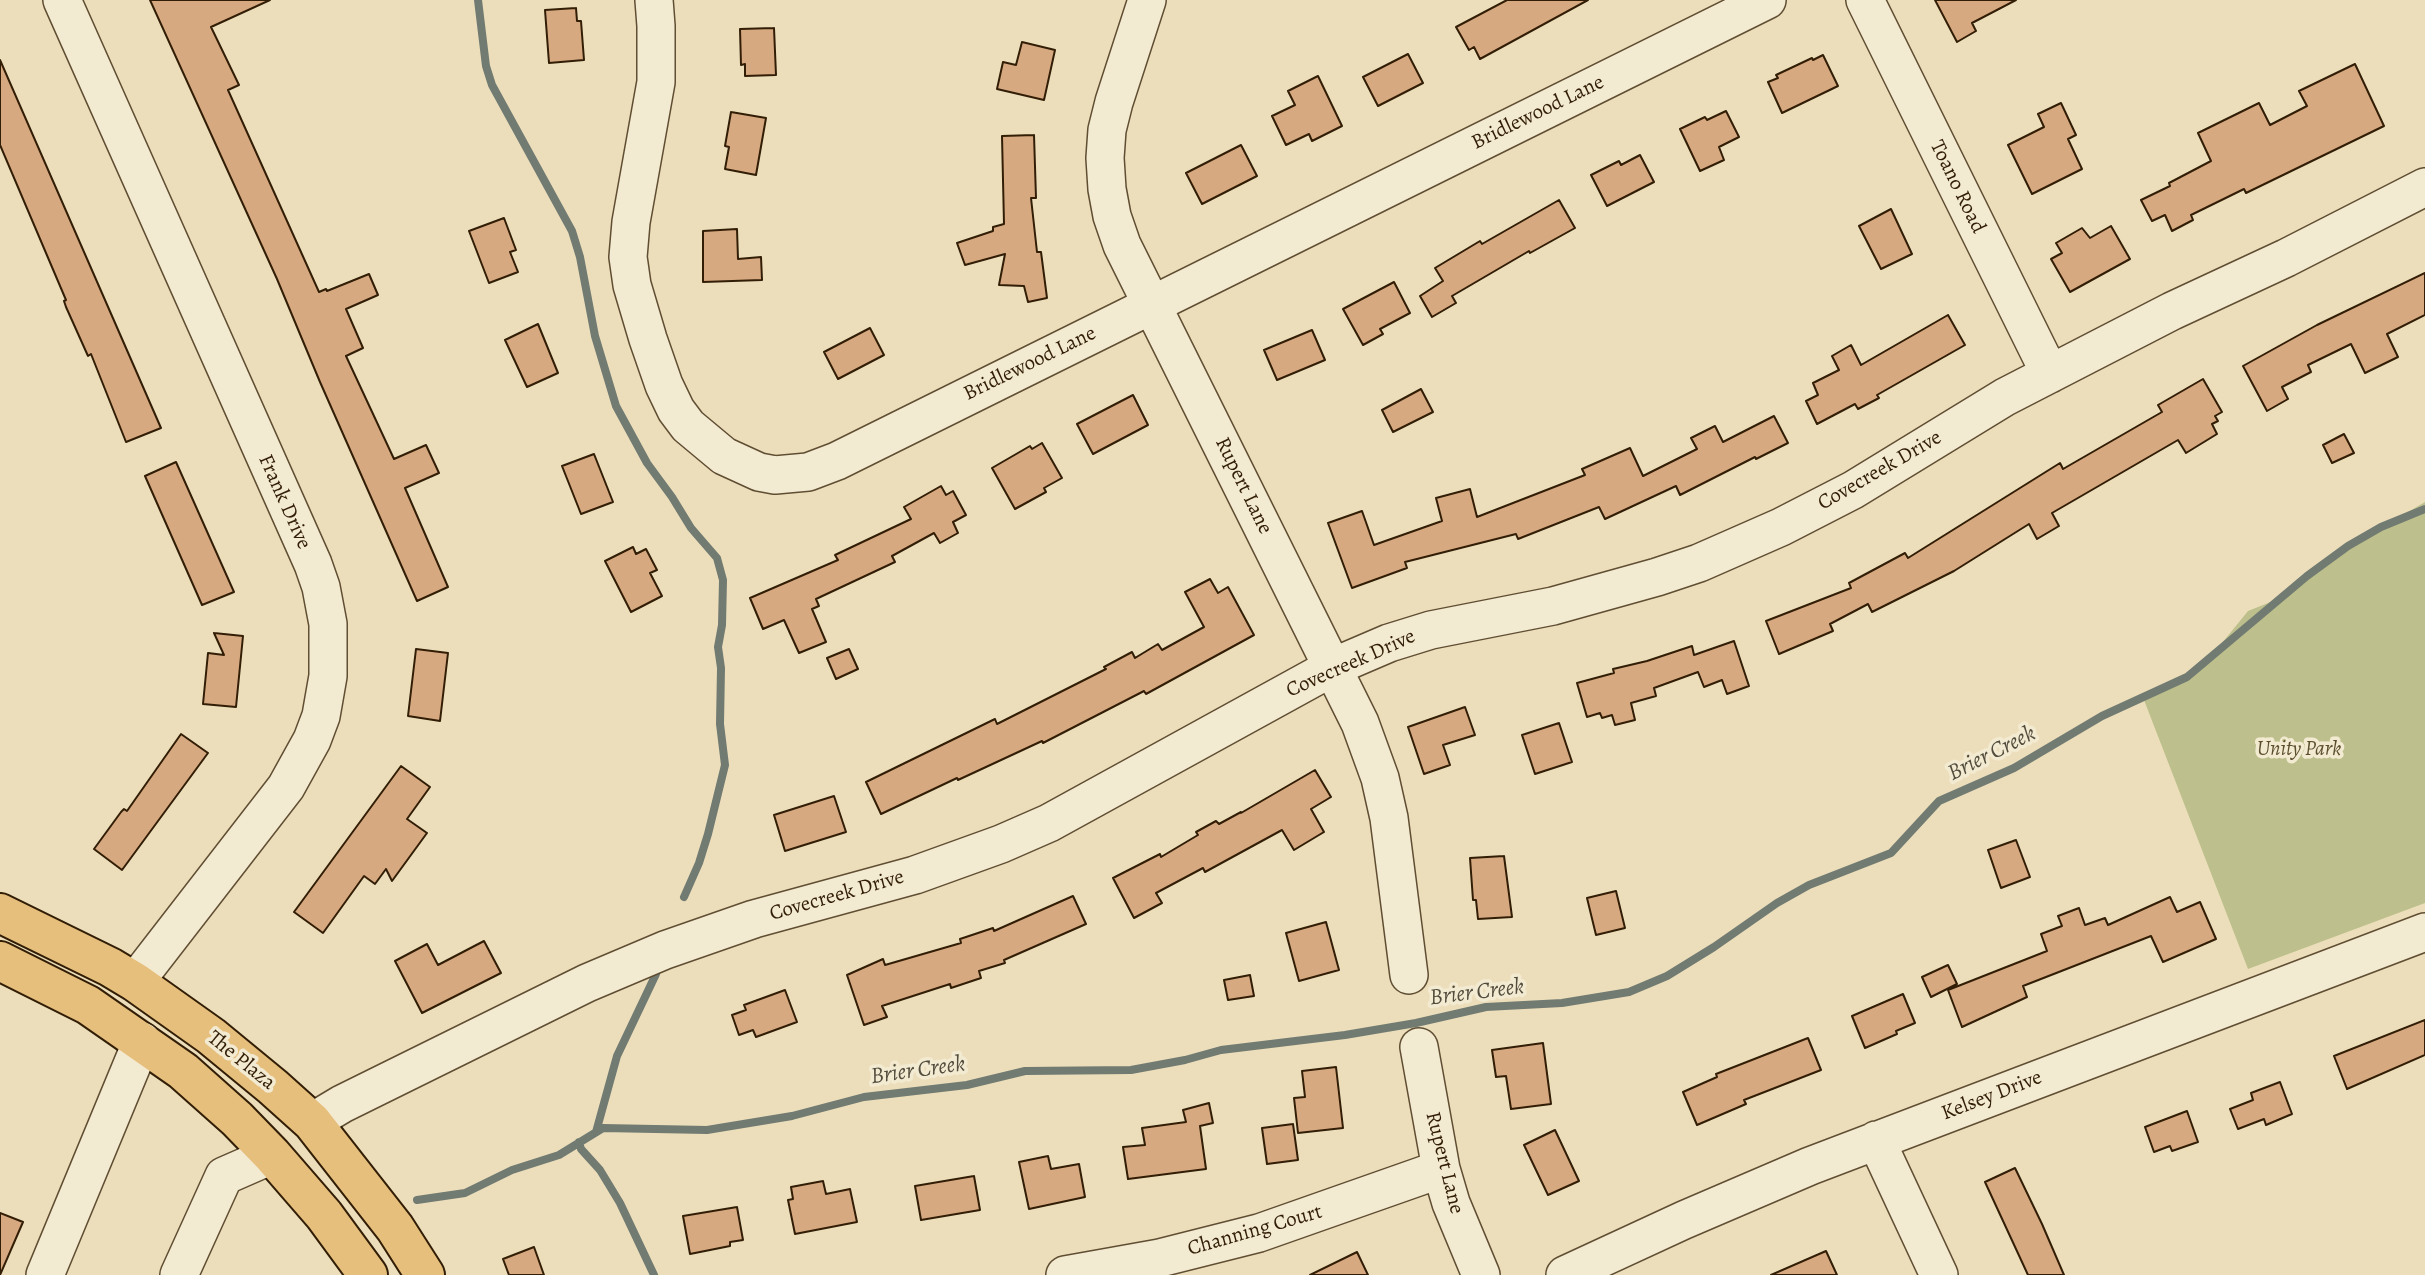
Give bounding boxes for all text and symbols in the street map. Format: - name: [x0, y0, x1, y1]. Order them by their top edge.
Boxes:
- street label: Bridlewood Lane: [1468, 70, 1608, 156]
- street label: Toano Road: [1924, 136, 1990, 238]
- street label: Bridlewood Lane: [960, 321, 1100, 407]
- street label: Covecreek Drive: [1814, 425, 1946, 517]
- street label: Rupert Lane: [1209, 433, 1277, 539]
- street label: Frank Drive: [252, 451, 316, 553]
- street label: Covecreek Drive: [1283, 624, 1419, 704]
- water label: Brier Creek: [1943, 720, 2041, 788]
- park label: Unity Park: [2257, 737, 2341, 763]
- street label: Covecreek Drive: [767, 865, 907, 927]
- water label: Brier Creek: [1428, 974, 1526, 1012]
- street label: The Plaza: [202, 1026, 280, 1096]
- water label: Brier Creek: [869, 1051, 967, 1091]
- street label: Kelsey Drive: [1938, 1065, 2046, 1127]
- street label: Rupert Lane: [1419, 1109, 1469, 1217]
- street label: Channing Court: [1185, 1200, 1325, 1262]

